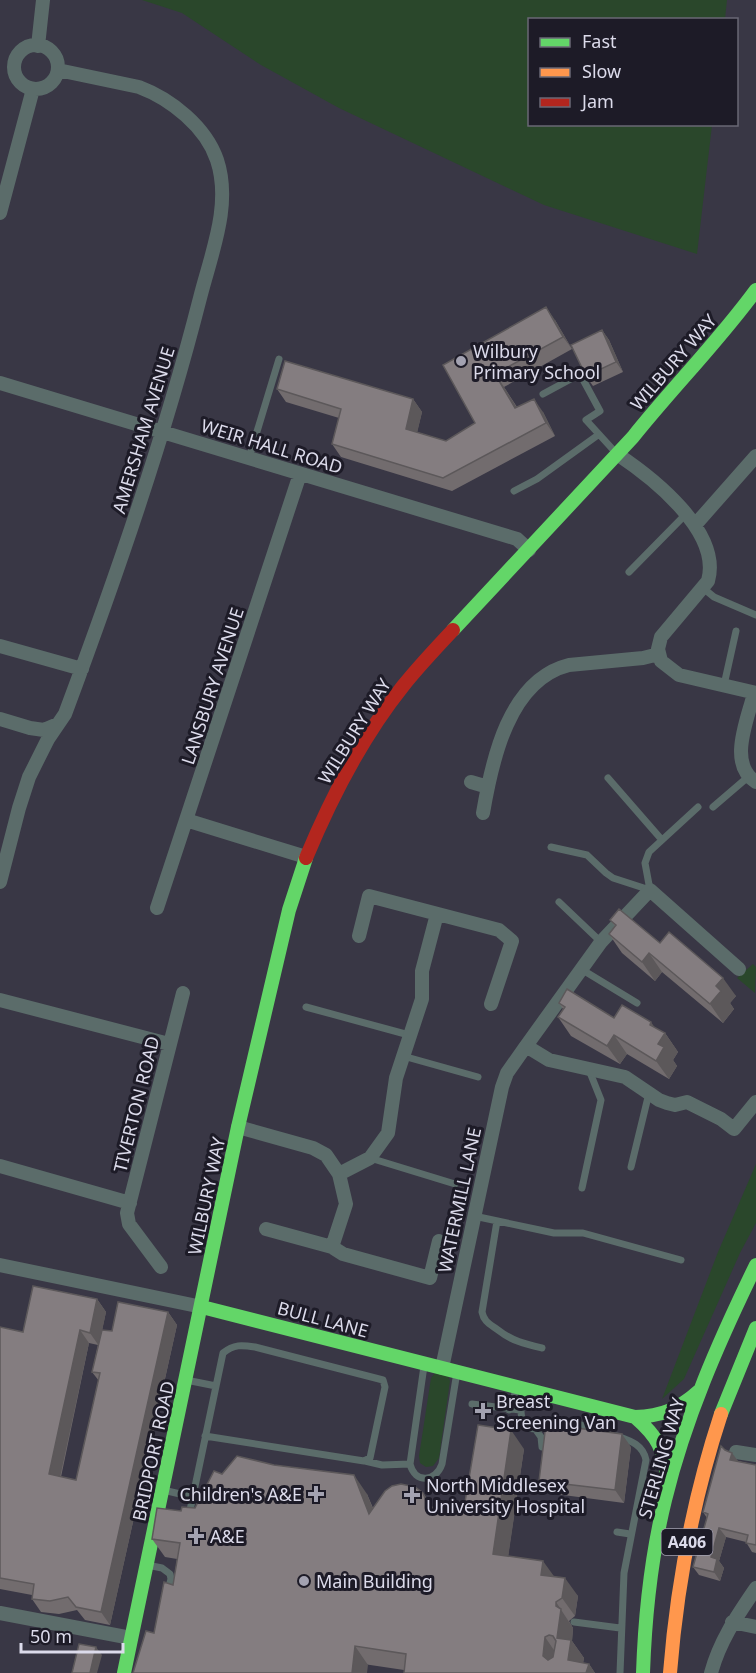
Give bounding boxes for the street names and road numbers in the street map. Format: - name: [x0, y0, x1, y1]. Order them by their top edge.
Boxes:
- street label: WILBURY WAY: [625, 308, 722, 415]
- street label: AMERSHAM AVENUE: [106, 344, 180, 516]
- street label: WEIR HALL ROAD: [198, 413, 346, 479]
- street label: LANSBURY AVENUE: [175, 604, 249, 768]
- street label: WILBURY WAY: [312, 673, 396, 788]
- street label: TIVERTON ROAD: [107, 1033, 165, 1175]
- street label: WATERMILL LANE: [432, 1125, 486, 1275]
- street label: WILBURY WAY: [182, 1134, 230, 1257]
- street label: BULL LANE: [275, 1295, 371, 1343]
- street label: BRIDPORT ROAD: [126, 1379, 180, 1523]
- street label: STERLING WAY: [632, 1394, 690, 1521]
- road number: A406: [662, 1529, 712, 1555]

